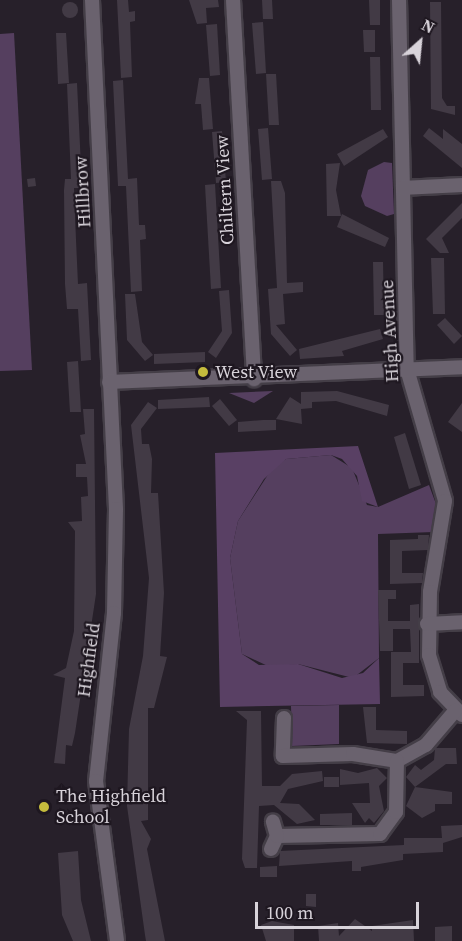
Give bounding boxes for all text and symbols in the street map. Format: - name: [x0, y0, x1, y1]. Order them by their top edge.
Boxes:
- north arrow: [390, 12, 450, 72]
- text: N: [418, 14, 438, 38]
- street label: Chiltern View: [211, 134, 239, 246]
- street label: Hillbrow: [70, 156, 96, 228]
- street label: High Avenue: [377, 279, 403, 383]
- place label: West View: [215, 361, 298, 383]
- marker: West View: [196, 365, 210, 379]
- street label: Highfield: [73, 621, 105, 699]
- place label: The Highfield School: [56, 786, 166, 828]
- marker: The Highfield School: [37, 800, 51, 814]
- scale bar: [258, 890, 422, 928]
- text: 100 m: [266, 900, 313, 925]

